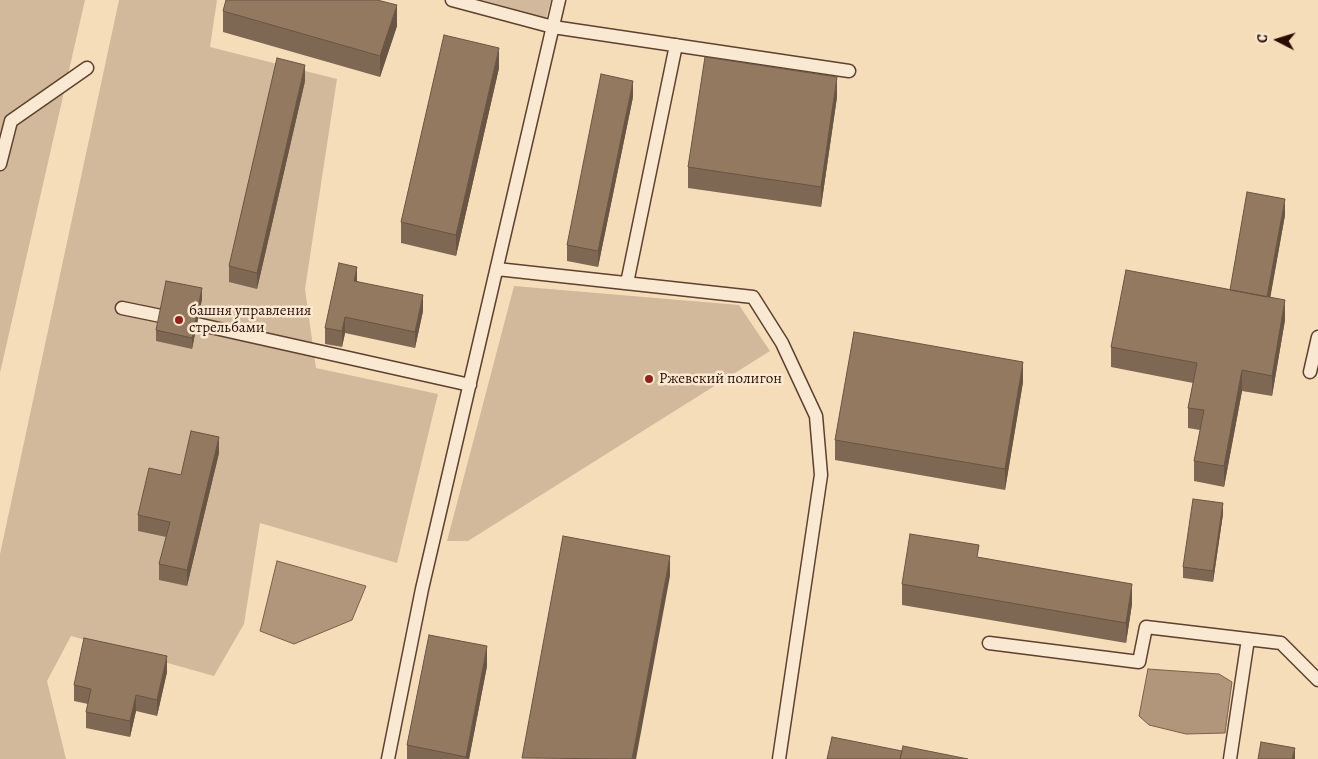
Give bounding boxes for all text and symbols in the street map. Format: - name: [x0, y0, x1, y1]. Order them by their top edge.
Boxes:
- north arrow: [1253, 15, 1303, 65]
- text: С: [1253, 34, 1272, 44]
- place label: башня управления стрельбами: [189, 302, 311, 337]
- marker: башня управления стрельбами: [173, 314, 185, 326]
- place label: Ржевский полигон: [659, 370, 782, 388]
- marker: Ржевский полигон: [643, 373, 655, 385]

